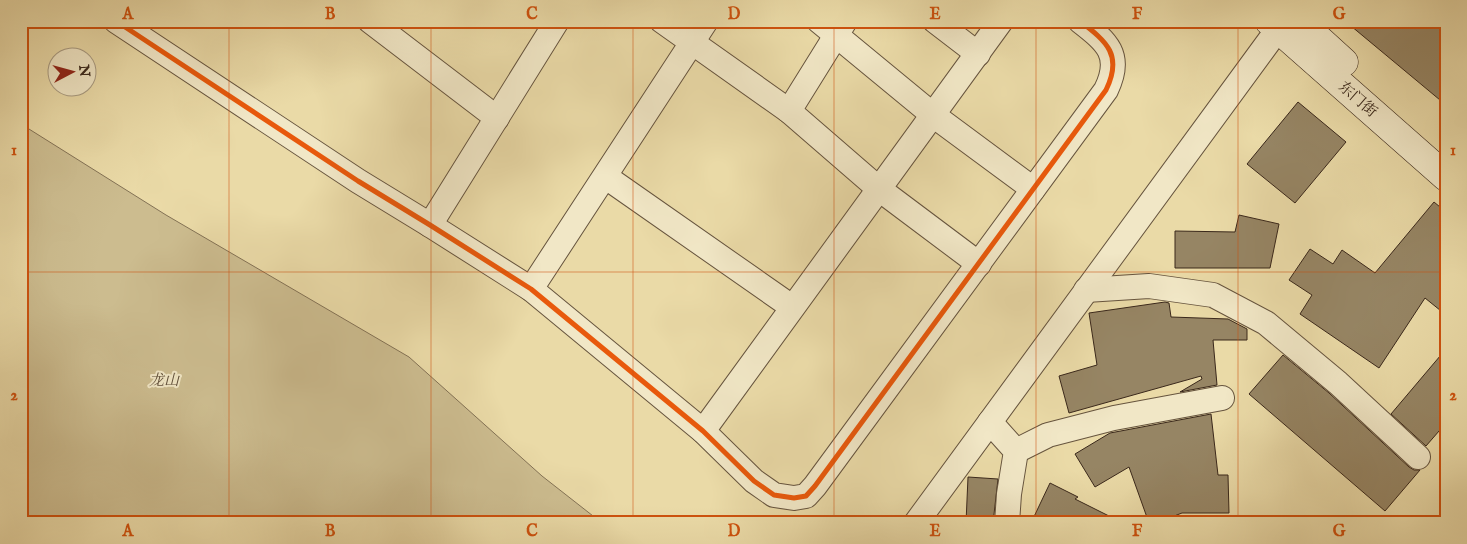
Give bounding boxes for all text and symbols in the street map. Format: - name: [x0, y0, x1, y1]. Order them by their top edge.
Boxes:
- text: A: [122, 5, 135, 25]
- text: B: [325, 5, 336, 25]
- text: C: [526, 5, 538, 25]
- text: D: [728, 5, 741, 25]
- text: E: [929, 5, 941, 25]
- text: F: [1132, 5, 1143, 25]
- text: G: [1333, 5, 1346, 25]
- north arrow: [48, 48, 98, 98]
- text: N: [74, 63, 94, 78]
- street label: 东门街: [1334, 77, 1381, 121]
- text: 1: [11, 141, 17, 161]
- text: 1: [1450, 141, 1456, 161]
- park label: 龙山: [149, 371, 181, 390]
- text: 2: [10, 386, 18, 406]
- text: 2: [1449, 386, 1457, 406]
- text: A: [122, 522, 135, 542]
- text: B: [325, 522, 336, 542]
- text: C: [526, 522, 538, 542]
- text: D: [728, 522, 741, 542]
- text: E: [929, 522, 941, 542]
- text: F: [1132, 522, 1143, 542]
- text: G: [1333, 522, 1346, 542]

